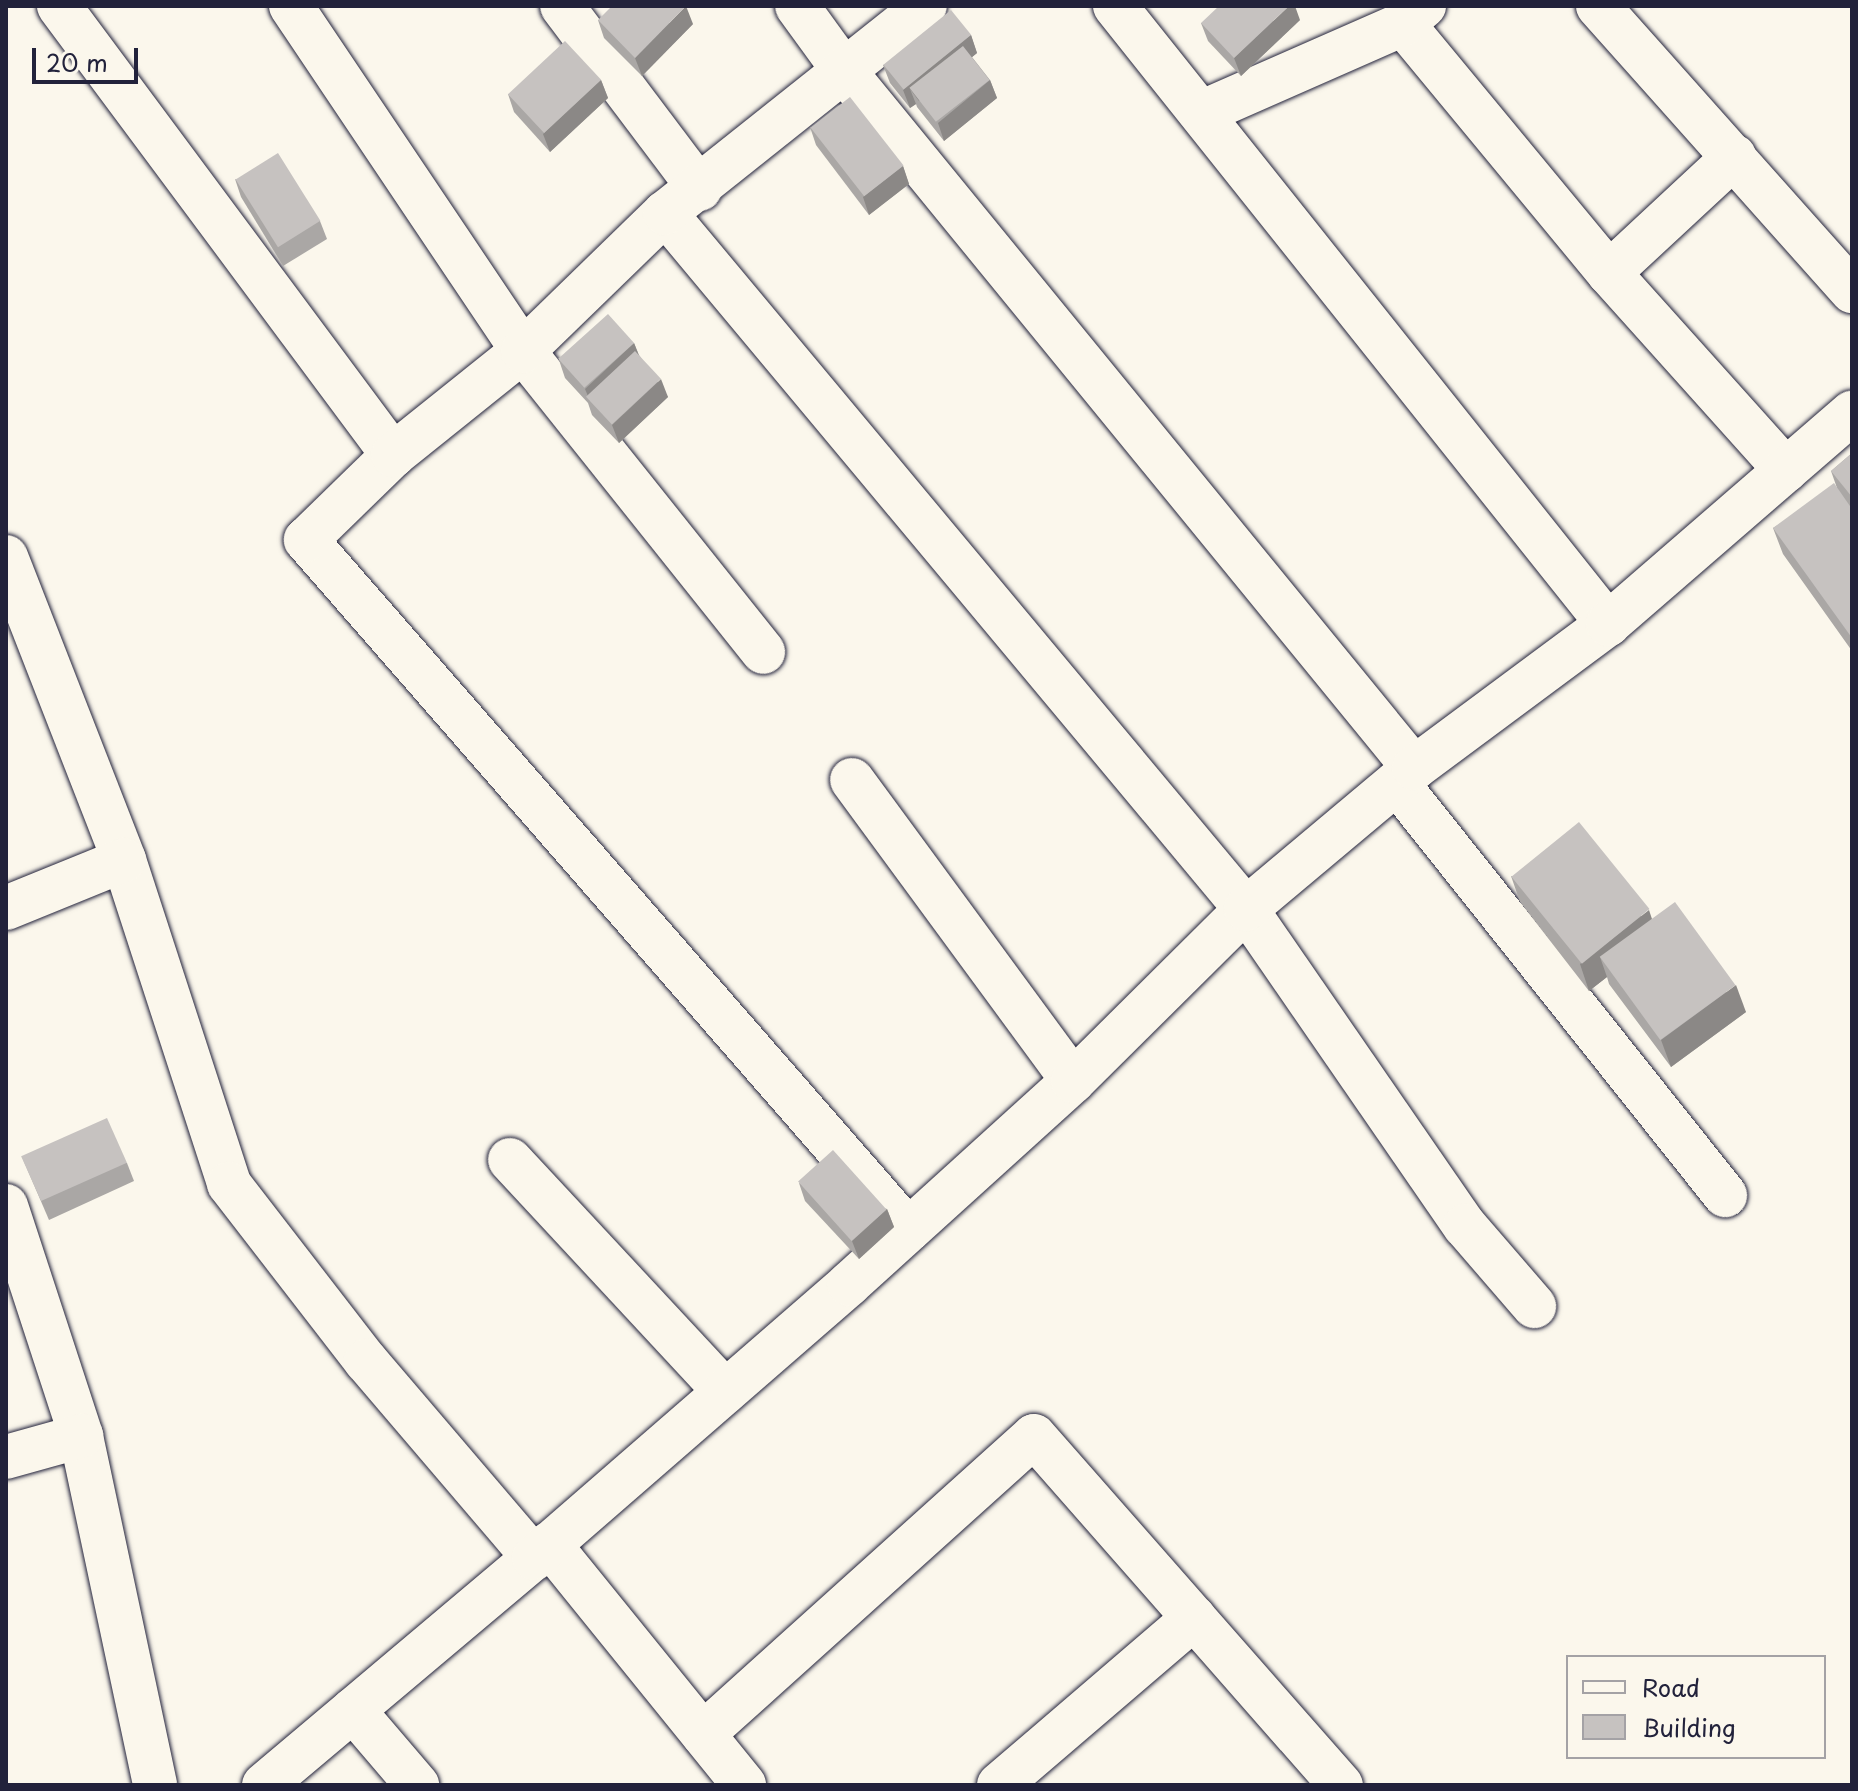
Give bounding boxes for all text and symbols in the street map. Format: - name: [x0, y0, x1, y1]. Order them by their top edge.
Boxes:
- scale bar: [36, 32, 142, 82]
- text: 20 m: [46, 44, 108, 80]
- legend: [1566, 1655, 1826, 1759]
- text: Road: [1642, 1669, 1700, 1705]
- text: Building: [1642, 1709, 1736, 1745]

